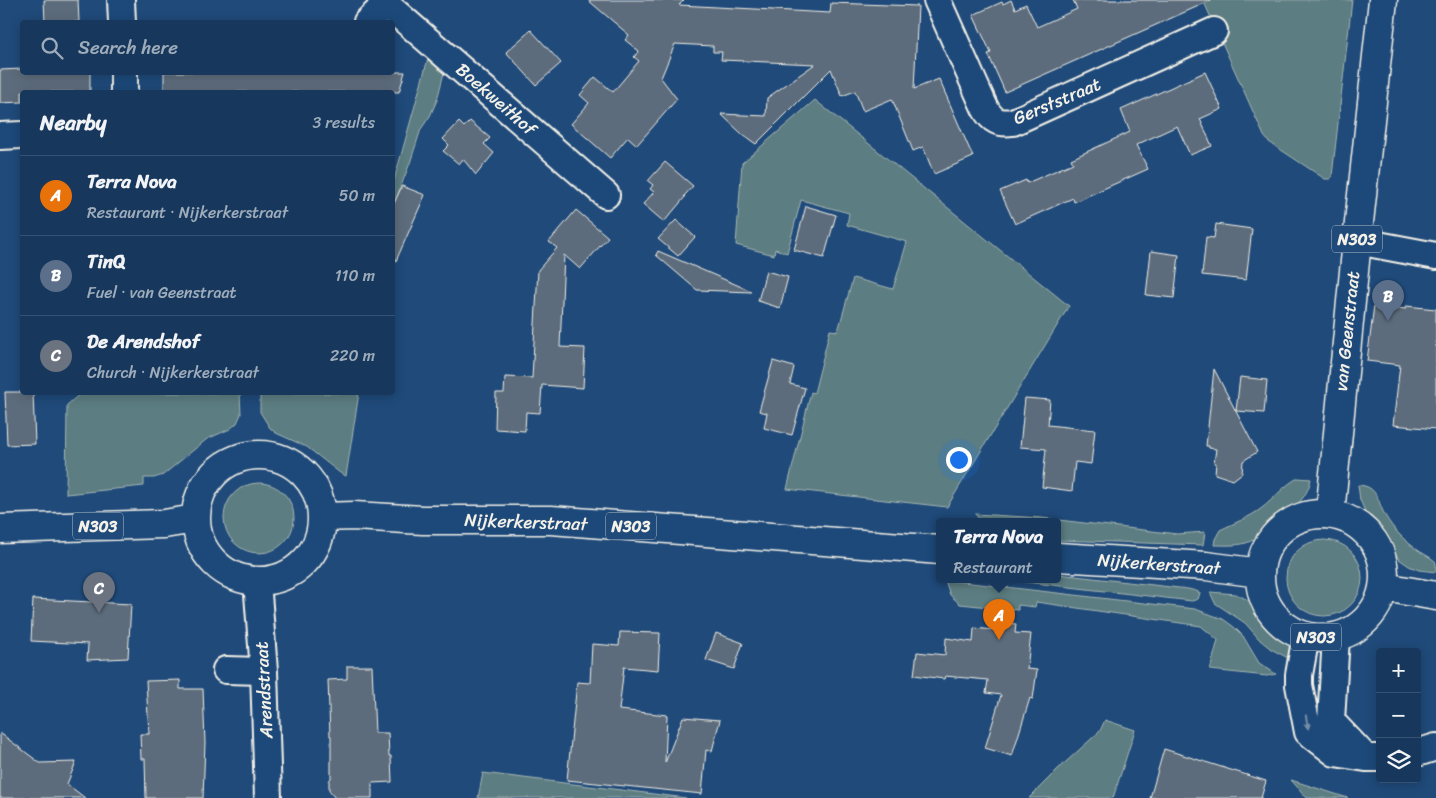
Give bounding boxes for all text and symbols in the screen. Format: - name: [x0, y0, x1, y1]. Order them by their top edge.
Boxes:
- search box: [20, 20, 395, 75]
- text: Search here: [78, 31, 178, 64]
- icon: search: [38, 34, 66, 62]
- street label: Boekweithof: [448, 54, 546, 145]
- street label: Gerststraat: [1008, 68, 1106, 134]
- text: Nearby: [40, 104, 106, 142]
- text: 3 results: [312, 108, 375, 137]
- text: Terra Nova: [87, 165, 177, 198]
- text: A: [51, 181, 61, 210]
- text: 50 m: [339, 181, 375, 210]
- text: Restaurant · Nijkerkerstraat: [87, 198, 288, 227]
- road number: N303: [1332, 225, 1382, 252]
- text: TinQ: [87, 245, 125, 278]
- text: B: [51, 261, 61, 290]
- text: 110 m: [335, 261, 375, 290]
- street label: van Geenstraat: [1325, 269, 1369, 392]
- text: Fuel · van Geenstraat: [87, 278, 237, 307]
- pin: B: [1372, 280, 1404, 321]
- text: De Arendshof: [87, 325, 200, 358]
- text: C: [51, 341, 61, 370]
- text: 220 m: [330, 341, 375, 370]
- text: Church · Nijkerkerstraat: [87, 358, 259, 387]
- your location: [946, 447, 972, 473]
- street label: Nijkerkerstraat: [464, 504, 589, 540]
- road number: N303: [73, 512, 123, 540]
- road number: N303: [606, 512, 656, 540]
- popup: [936, 518, 1061, 583]
- text: Terra Nova: [954, 520, 1043, 553]
- street label: Nijkerkerstraat: [1097, 544, 1222, 584]
- text: Restaurant: [954, 553, 1033, 582]
- pin: C: [83, 572, 115, 613]
- pin: A: [983, 599, 1015, 640]
- road number: N303: [1291, 624, 1341, 650]
- street label: Arendstraat: [245, 641, 283, 740]
- map controls: [1376, 648, 1421, 783]
- button: +: [1376, 648, 1421, 693]
- button: −: [1376, 693, 1421, 738]
- one-way arrow: [1303, 715, 1311, 731]
- button: layers: [1376, 738, 1421, 783]

